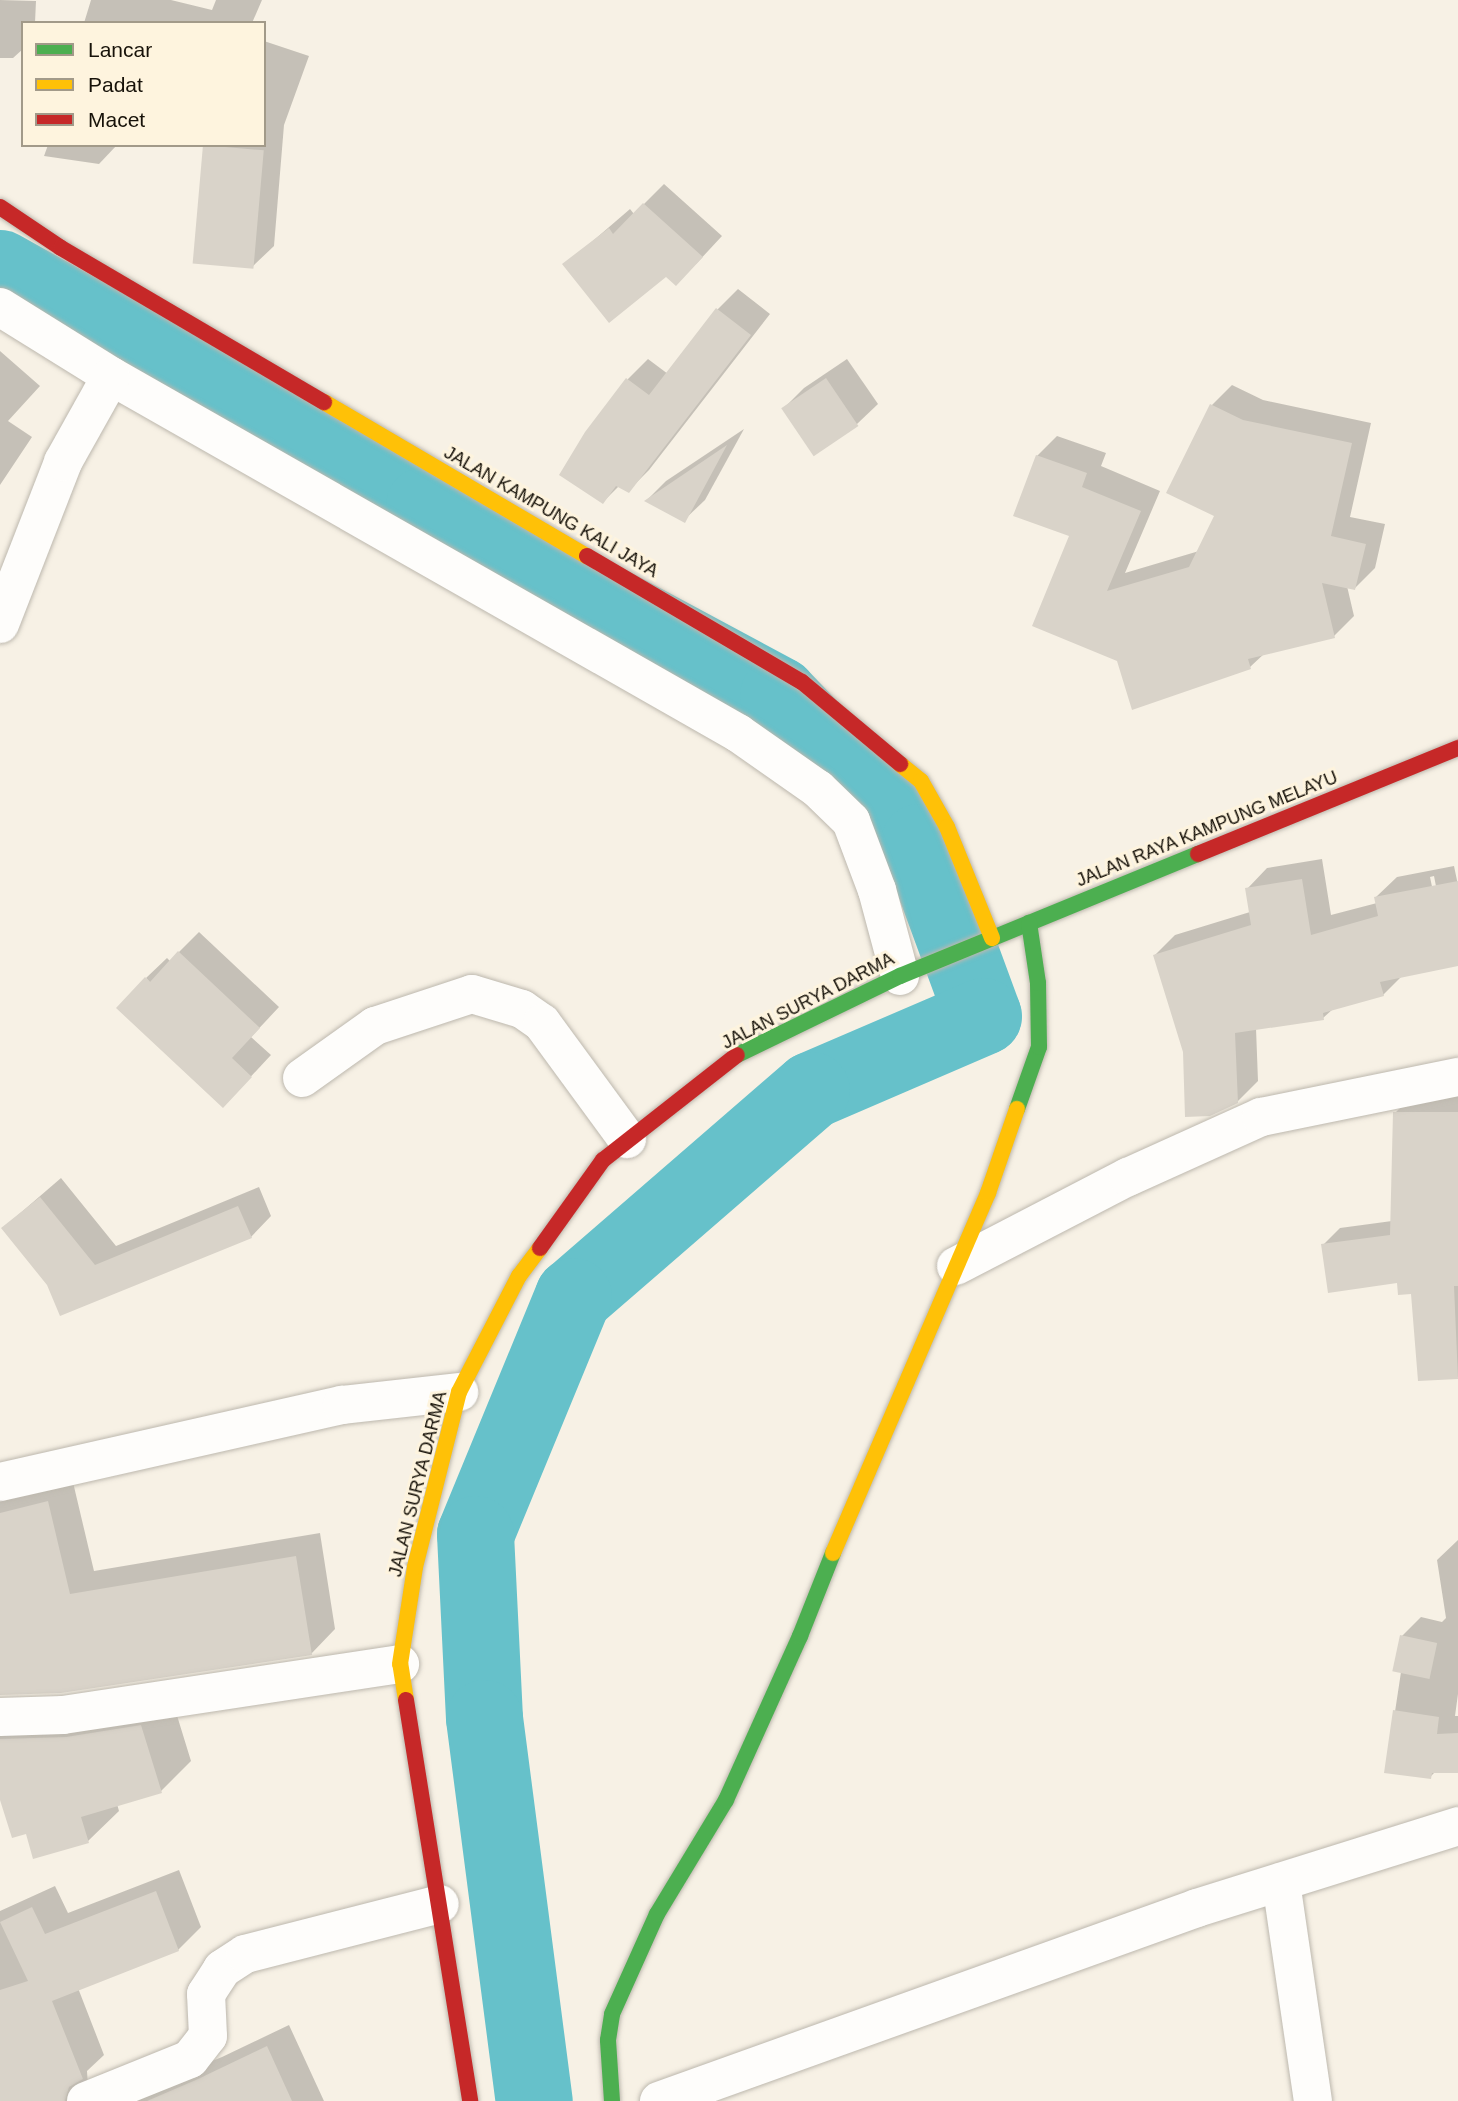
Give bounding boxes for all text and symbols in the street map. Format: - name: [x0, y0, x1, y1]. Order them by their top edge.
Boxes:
- legend: [21, 21, 266, 147]
- text: Lancar: [88, 38, 152, 61]
- text: Padat: [88, 73, 143, 96]
- text: Macet: [88, 108, 145, 131]
- street label: JALAN KAMPUNG KALI JAYA: [440, 442, 662, 582]
- street label: JALAN RAYA KAMPUNG MELAYU: [1073, 766, 1341, 892]
- street label: JALAN SURYA DARMA: [718, 948, 898, 1054]
- street label: JALAN SURYA DARMA: [384, 1389, 452, 1579]

